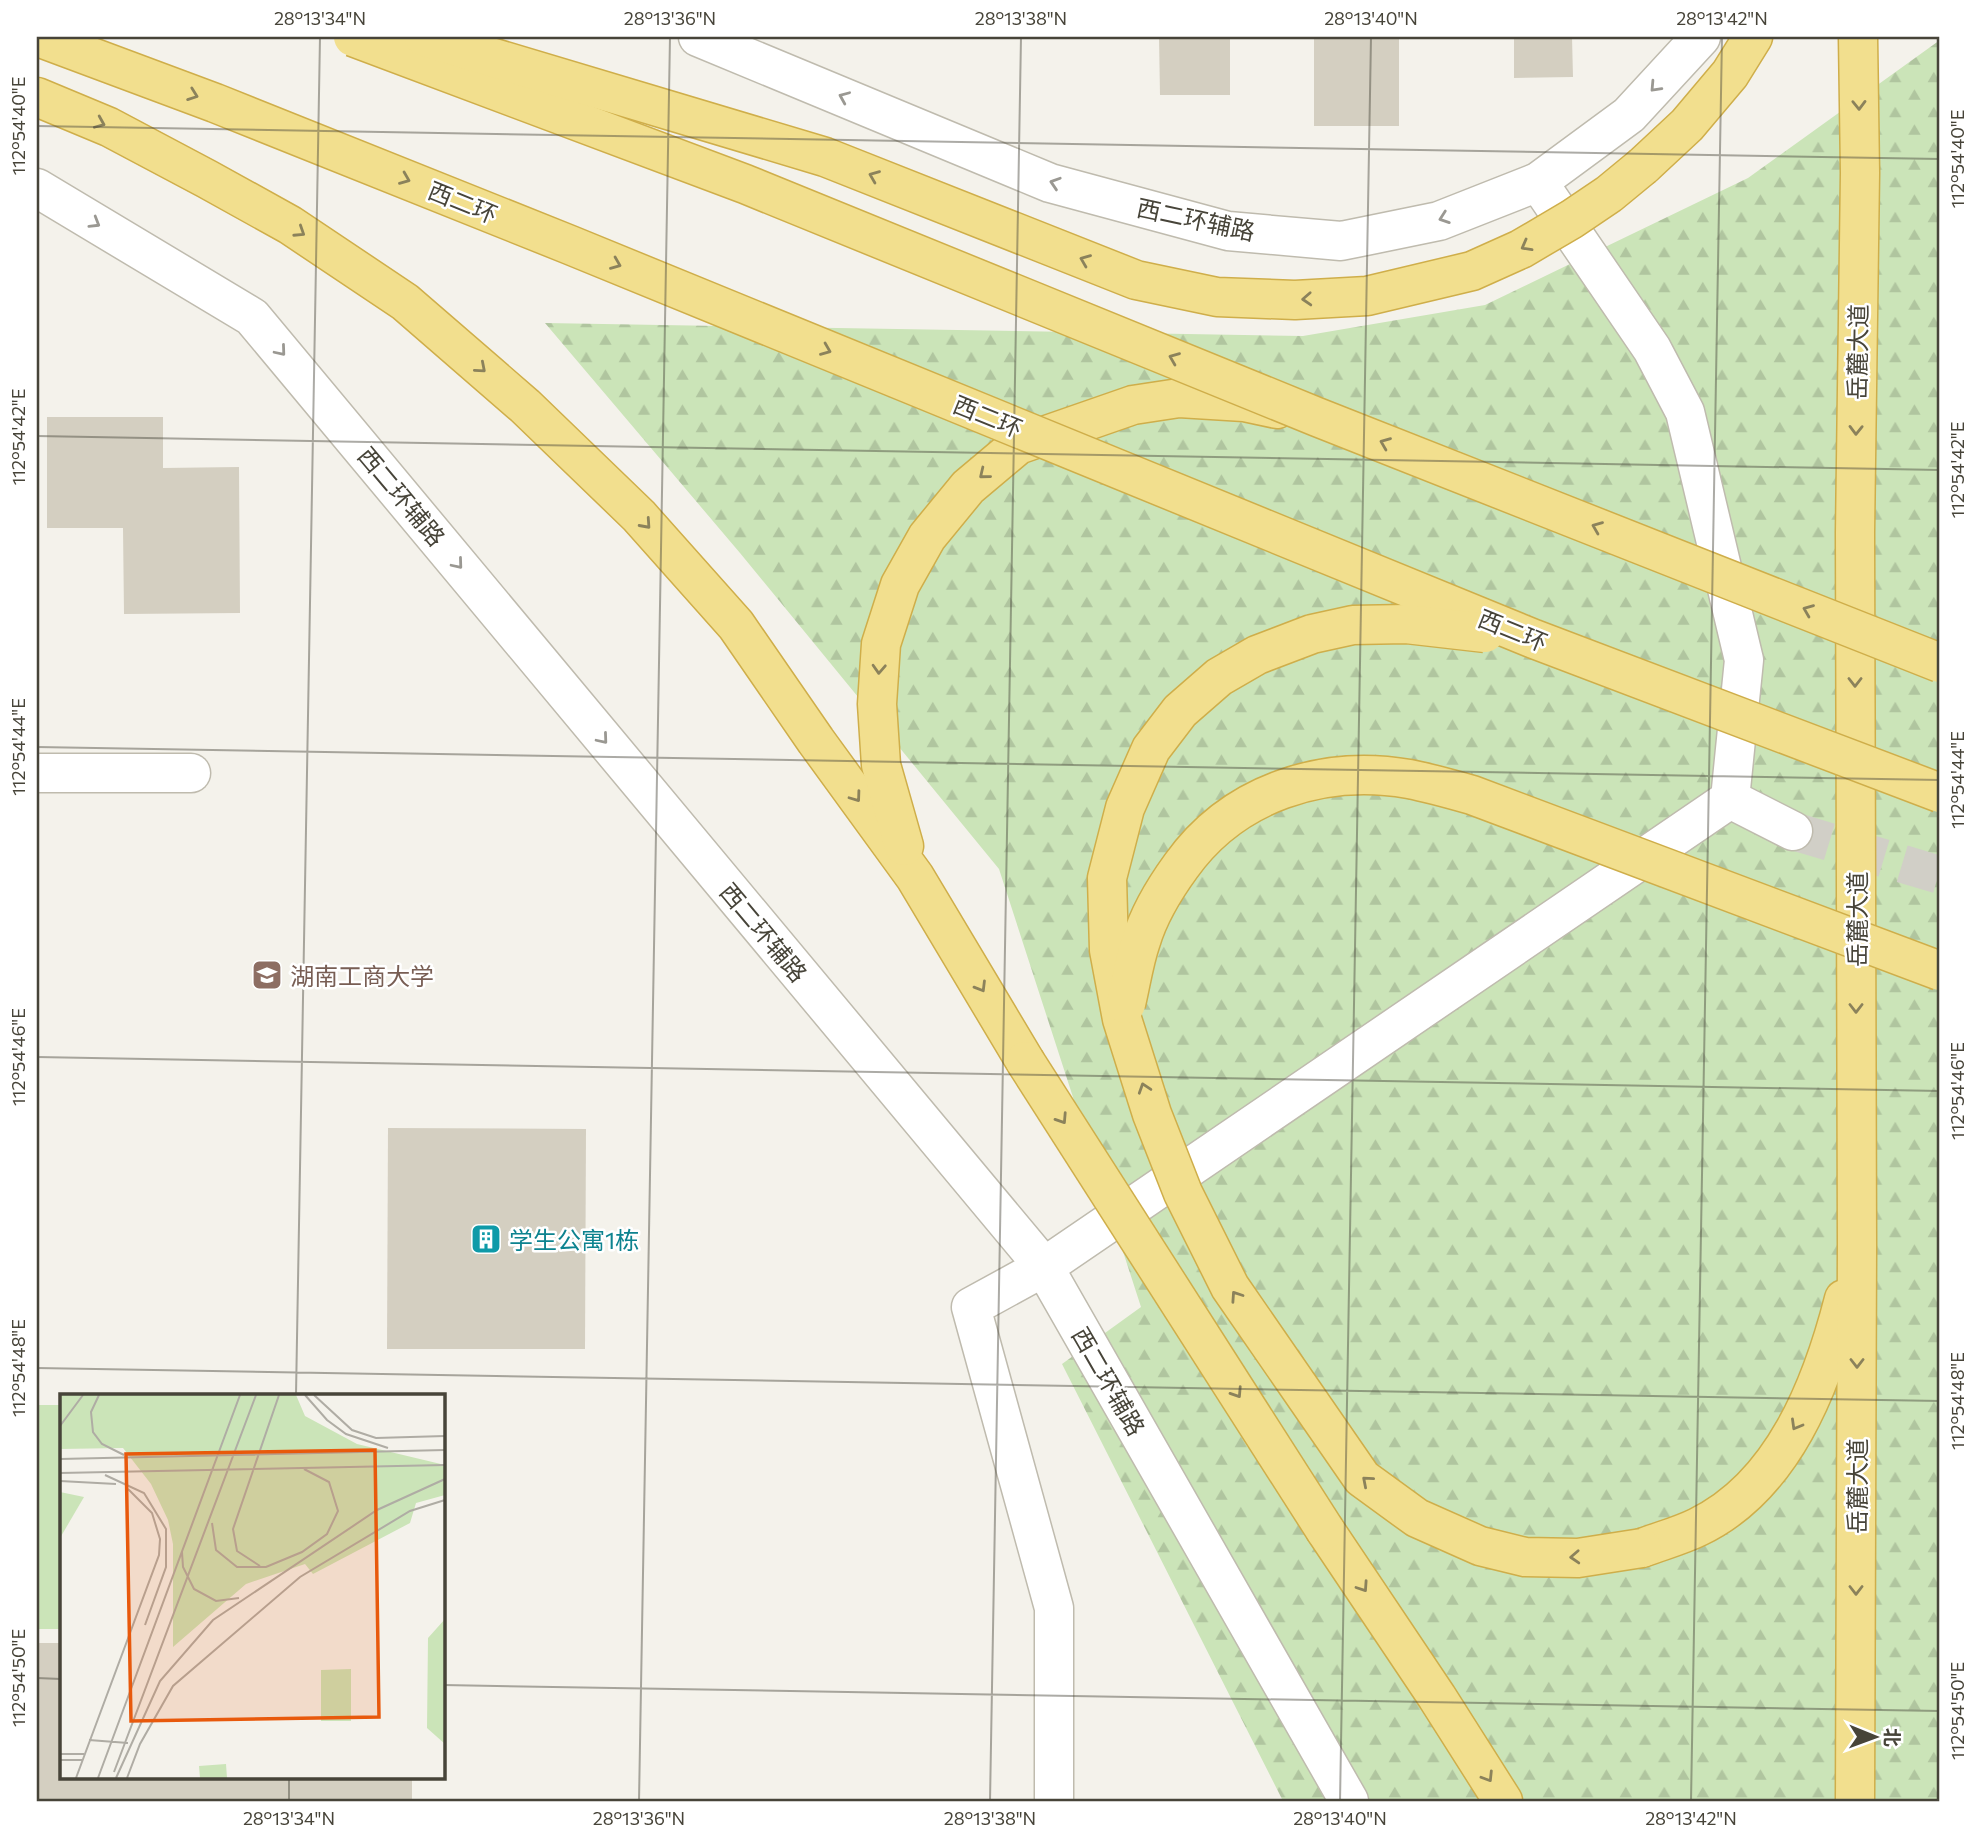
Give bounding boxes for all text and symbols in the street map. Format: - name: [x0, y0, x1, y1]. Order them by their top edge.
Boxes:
- text: 28°13'34"N: [274, 7, 366, 29]
- text: 28°13'36"N: [624, 7, 716, 29]
- text: 28°13'38"N: [975, 7, 1067, 29]
- text: 28°13'40"N: [1324, 7, 1418, 29]
- text: 28°13'42"N: [1676, 7, 1768, 29]
- text: 112°54'40"E: [7, 77, 29, 175]
- one-way arrow: [1651, 79, 1663, 92]
- one-way arrow: [187, 87, 199, 101]
- one-way arrow: [839, 92, 851, 106]
- one-way arrow: [1851, 100, 1866, 111]
- text: 112°54'40"E: [1946, 110, 1968, 208]
- one-way arrow: [93, 115, 105, 129]
- one-way arrow: [868, 170, 880, 184]
- one-way arrow: [397, 171, 410, 185]
- street label: 西二环: [424, 175, 502, 229]
- one-way arrow: [1049, 177, 1061, 192]
- street label: 西二环辅路: [1134, 192, 1258, 246]
- one-way arrow: [1439, 210, 1451, 224]
- one-way arrow: [88, 215, 101, 228]
- one-way arrow: [292, 223, 305, 236]
- one-way arrow: [1521, 238, 1533, 251]
- one-way arrow: [1080, 254, 1092, 268]
- one-way arrow: [608, 256, 621, 270]
- one-way arrow: [1301, 292, 1312, 307]
- street label: 岳麓大道: [1842, 304, 1872, 400]
- one-way arrow: [819, 342, 832, 356]
- one-way arrow: [273, 343, 285, 356]
- one-way arrow: [1169, 353, 1181, 367]
- one-way arrow: [473, 360, 486, 372]
- text: 112°54'42"E: [7, 389, 29, 485]
- street label: 西二环: [949, 389, 1027, 443]
- text: 112°54'42"E: [1946, 422, 1968, 518]
- one-way arrow: [1848, 426, 1864, 436]
- one-way arrow: [1380, 438, 1392, 452]
- street label: 西二环辅路: [352, 441, 452, 551]
- one-way arrow: [979, 466, 992, 478]
- one-way arrow: [638, 516, 650, 529]
- one-way arrow: [1591, 521, 1603, 535]
- one-way arrow: [450, 555, 462, 568]
- street label: 西二环: [1474, 603, 1552, 657]
- one-way arrow: [1803, 605, 1815, 619]
- one-way arrow: [872, 664, 887, 675]
- one-way arrow: [1847, 678, 1863, 688]
- text: 112°54'44"E: [7, 698, 29, 796]
- one-way arrow: [595, 731, 608, 743]
- text: 112°54'44"E: [1946, 731, 1968, 829]
- one-way arrow: [848, 789, 861, 802]
- street label: 岳麓大道: [1842, 871, 1871, 967]
- street label: 西二环辅路: [714, 877, 814, 987]
- school or university icon: 湖南工商大学: [250, 958, 284, 992]
- place label: 湖南工商大学: [290, 961, 434, 990]
- one-way arrow: [972, 979, 985, 992]
- one-way arrow: [1848, 1003, 1864, 1014]
- text: 112°54'46"E: [7, 1008, 29, 1106]
- text: 112°54'46"E: [1946, 1042, 1968, 1140]
- one-way arrow: [1137, 1083, 1152, 1095]
- one-way arrow: [1054, 1111, 1066, 1124]
- building icon: 学生公寓1栋: [469, 1222, 503, 1256]
- place label: 学生公寓1栋: [509, 1225, 639, 1254]
- one-way arrow: [1231, 1291, 1244, 1304]
- text: 112°54'48"E: [7, 1319, 29, 1417]
- street label: 西二环辅路: [1066, 1322, 1152, 1440]
- text: 112°54'48"E: [1946, 1352, 1968, 1450]
- one-way arrow: [1849, 1358, 1865, 1369]
- one-way arrow: [1229, 1385, 1242, 1398]
- inset map: [60, 1394, 444, 1778]
- one-way arrow: [1791, 1418, 1804, 1431]
- street label: 岳麓大道: [1842, 1438, 1871, 1534]
- one-way arrow: [1362, 1477, 1375, 1489]
- one-way arrow: [1569, 1550, 1580, 1565]
- one-way arrow: [1355, 1579, 1367, 1592]
- one-way arrow: [1848, 1586, 1864, 1596]
- text: 112°54'50"E: [7, 1629, 29, 1727]
- text: 112°54'50"E: [1946, 1662, 1968, 1760]
- north arrow: [1840, 1702, 1910, 1772]
- text: 北: [1881, 1728, 1904, 1747]
- one-way arrow: [1479, 1770, 1492, 1783]
- text: 28°13'34"N: [243, 1807, 335, 1829]
- text: 28°13'36"N: [593, 1807, 685, 1829]
- text: 28°13'38"N: [944, 1807, 1036, 1829]
- text: 28°13'40"N: [1293, 1807, 1387, 1829]
- text: 28°13'42"N: [1645, 1807, 1737, 1829]

